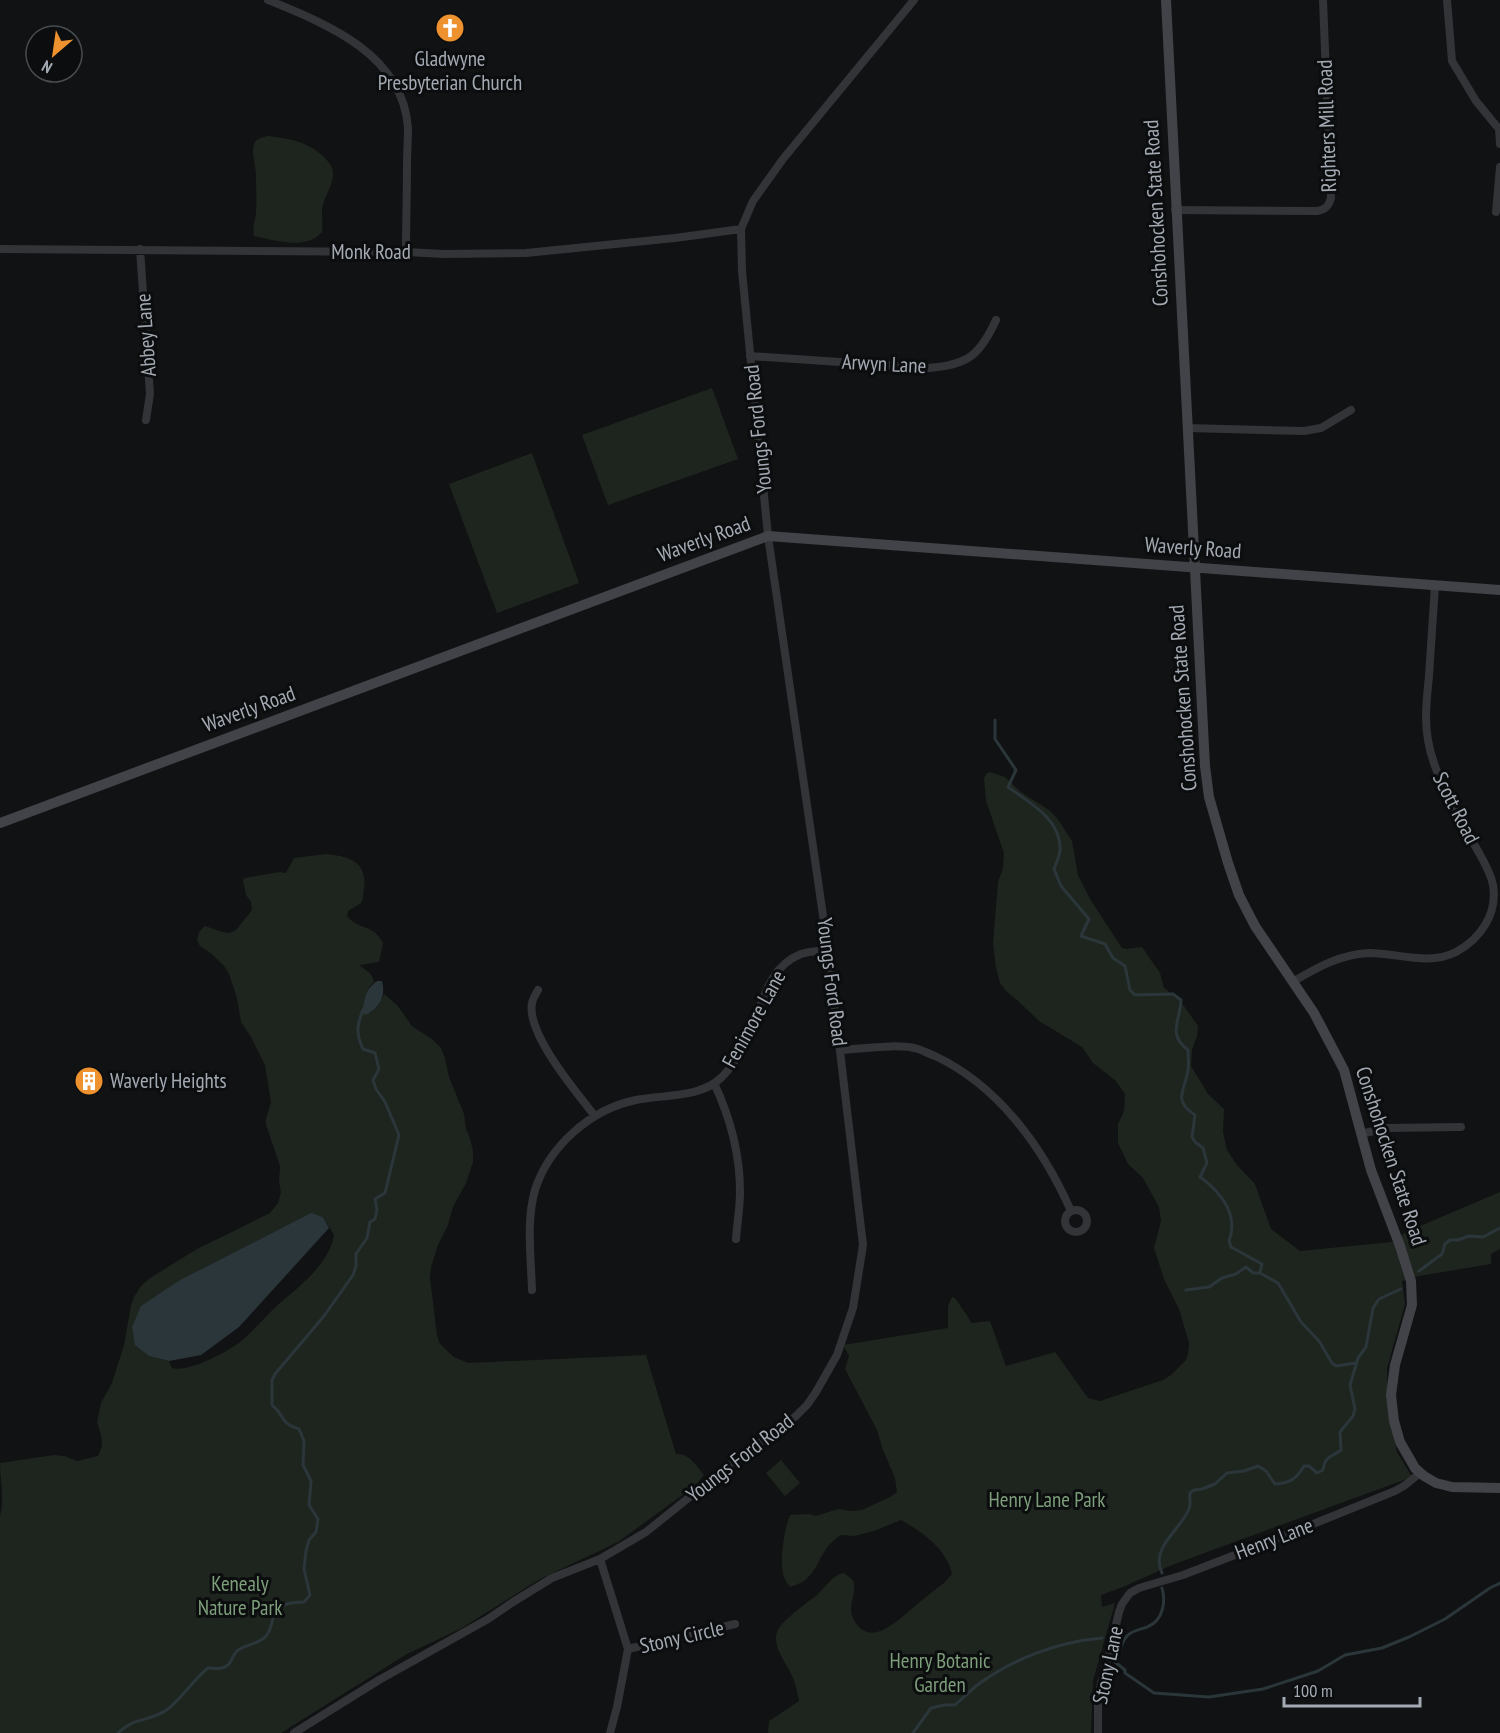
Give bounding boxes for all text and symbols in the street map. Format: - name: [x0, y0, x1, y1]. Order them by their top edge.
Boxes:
- church icon: Gladwyne Presbyterian Church: [434, 12, 466, 44]
- north arrow: [24, 24, 84, 84]
- place label: Gladwyne Presbyterian Church: [378, 45, 522, 96]
- text: N: [38, 56, 55, 78]
- street label: Righters Mill Road: [1311, 59, 1342, 193]
- street label: Conshohocken State Road: [1137, 119, 1174, 307]
- street label: Monk Road: [331, 238, 411, 265]
- street label: Abbey Lane: [129, 293, 162, 377]
- street label: Arwyn Lane: [841, 348, 927, 379]
- street label: Youngs Ford Road: [737, 364, 778, 495]
- street label: Waverly Road: [654, 509, 754, 568]
- street label: Waverly Road: [1144, 531, 1242, 564]
- street label: Conshohocken State Road: [1163, 604, 1202, 792]
- street label: Waverly Road: [199, 679, 299, 738]
- street label: Scott Road: [1427, 767, 1486, 848]
- street label: Youngs Ford Road: [811, 916, 854, 1048]
- street label: Fenimore Lane: [716, 965, 791, 1072]
- street label: Conshohocken State Road: [1350, 1063, 1433, 1249]
- building icon: Waverly Heights: [73, 1065, 105, 1097]
- place label: Waverly Heights: [110, 1067, 227, 1094]
- street label: Youngs Ford Road: [681, 1407, 799, 1508]
- park label: Henry Lane Park: [988, 1486, 1106, 1513]
- street label: Henry Lane: [1231, 1511, 1317, 1566]
- park label: Kenealy Nature Park: [198, 1570, 282, 1621]
- street label: Stony Circle: [637, 1614, 727, 1659]
- street label: Stony Lane: [1086, 1623, 1129, 1707]
- park label: Henry Botanic Garden: [889, 1647, 991, 1698]
- scale bar: [1284, 1670, 1420, 1708]
- text: 100 m: [1293, 1679, 1333, 1702]

